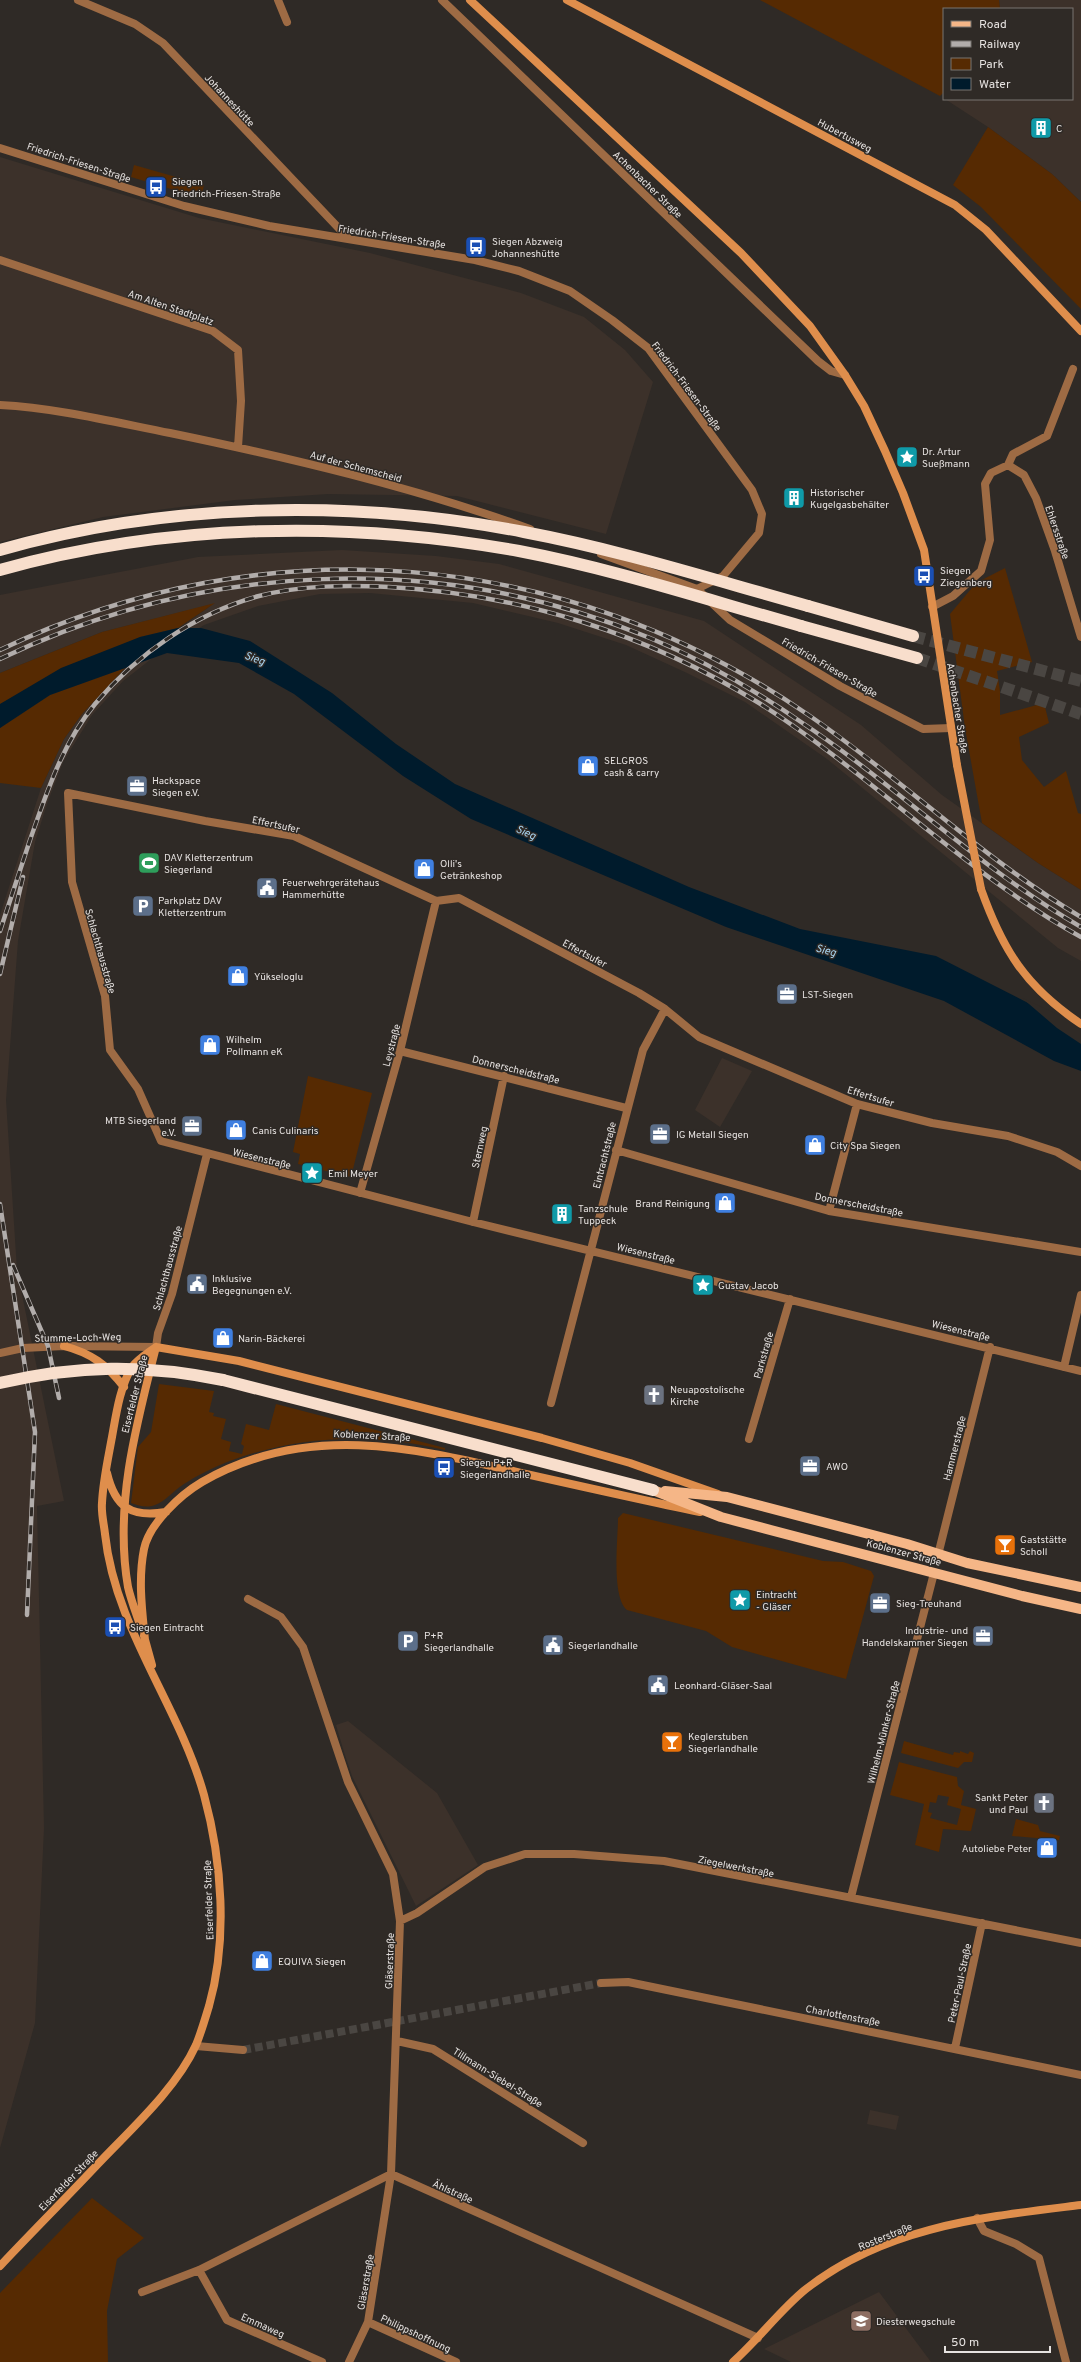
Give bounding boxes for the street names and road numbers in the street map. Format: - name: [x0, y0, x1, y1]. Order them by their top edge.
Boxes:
- street label: Johanneshütte: [201, 72, 257, 130]
- street label: Hubertusweg: [815, 117, 874, 156]
- street label: Friedrich-Friesen-Straße: [25, 140, 132, 186]
- street label: Achenbacher Straße: [610, 149, 684, 221]
- street label: Friedrich-Friesen-Straße: [337, 223, 446, 252]
- street label: Am Alten Stadtplatz: [126, 288, 215, 329]
- street label: Friedrich-Friesen-Straße: [648, 340, 724, 434]
- street label: Auf der Schemscheid: [308, 449, 403, 486]
- street label: Ehlersstraße: [1041, 504, 1072, 561]
- street label: Friedrich-Friesen-Straße: [779, 636, 880, 701]
- street label: Achenbacher Straße: [943, 662, 970, 754]
- street label: Effertsufer: [251, 814, 301, 837]
- street label: Schlachthausstraße: [81, 908, 118, 995]
- street label: Effertsufer: [560, 937, 609, 972]
- street label: Leystraße: [381, 1023, 404, 1068]
- street label: Donnerscheidstraße: [470, 1053, 561, 1088]
- street label: Effertsufer: [845, 1084, 896, 1111]
- street label: Eintrachtstraße: [591, 1121, 620, 1190]
- street label: Sternweg: [470, 1125, 491, 1170]
- street label: Wiesenstraße: [231, 1146, 292, 1173]
- street label: Donnerscheidstraße: [813, 1191, 904, 1220]
- street label: Schlachthausstraße: [151, 1224, 186, 1312]
- street label: Wiesenstraße: [615, 1241, 676, 1268]
- street label: Wiesenstraße: [930, 1318, 991, 1345]
- street label: Parkstraße: [752, 1330, 777, 1380]
- street label: Stumme-Loch-Weg: [34, 1331, 122, 1346]
- street label: Eiserfelder Straße: [119, 1354, 151, 1435]
- street label: Hammerstraße: [941, 1415, 970, 1482]
- street label: Koblenzer Straße: [333, 1428, 411, 1445]
- street label: Koblenzer Straße: [865, 1537, 943, 1570]
- street label: Wilhelm-Münker-Straße: [865, 1679, 904, 1785]
- street label: Ziegelwerkstraße: [696, 1854, 775, 1881]
- street label: Eiserfelder Straße: [202, 1860, 217, 1940]
- street label: Gläserstraße: [383, 1933, 398, 1989]
- street label: Peter-Paul-Straße: [946, 1942, 975, 2024]
- street label: Charlottenstraße: [804, 2003, 881, 2030]
- street label: Tillmann-Siebel-Straße: [450, 2045, 545, 2111]
- street label: Eiserfelder Straße: [37, 2148, 102, 2214]
- street label: Ählstraße: [430, 2178, 475, 2207]
- street label: Rosterstraße: [857, 2221, 915, 2254]
- street label: Gläserstraße: [355, 2253, 378, 2311]
- street label: Emmaweg: [239, 2311, 286, 2342]
- street label: Philippshoffnung: [378, 2312, 453, 2356]

